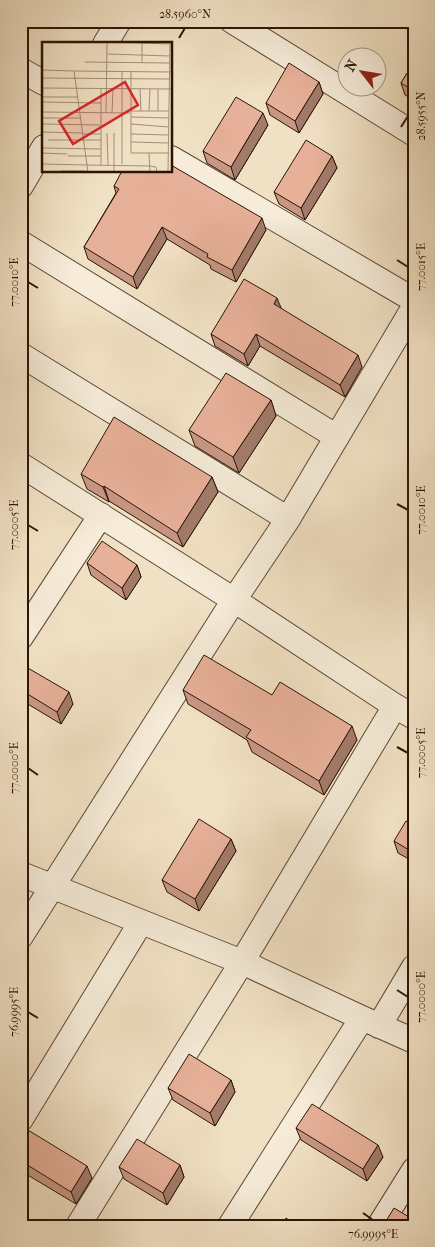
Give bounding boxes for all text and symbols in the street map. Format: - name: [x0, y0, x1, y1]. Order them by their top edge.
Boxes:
- text: 28.5960°N: [159, 7, 211, 21]
- inset map: [42, 42, 172, 172]
- north arrow: [338, 48, 388, 98]
- text: N: [341, 56, 362, 74]
- text: 28.5955°N: [414, 91, 428, 141]
- text: 77.0015°E: [414, 243, 428, 291]
- text: 77.0010°E: [7, 257, 21, 307]
- text: 77.0010°E: [414, 485, 428, 535]
- text: 77.0005°E: [7, 500, 21, 550]
- text: 77.0005°E: [414, 728, 428, 778]
- text: 77.0000°E: [7, 742, 21, 794]
- text: 77.0000°E: [414, 971, 428, 1023]
- text: 76.9995°E: [7, 987, 21, 1037]
- text: 76.9995°E: [348, 1227, 398, 1241]

